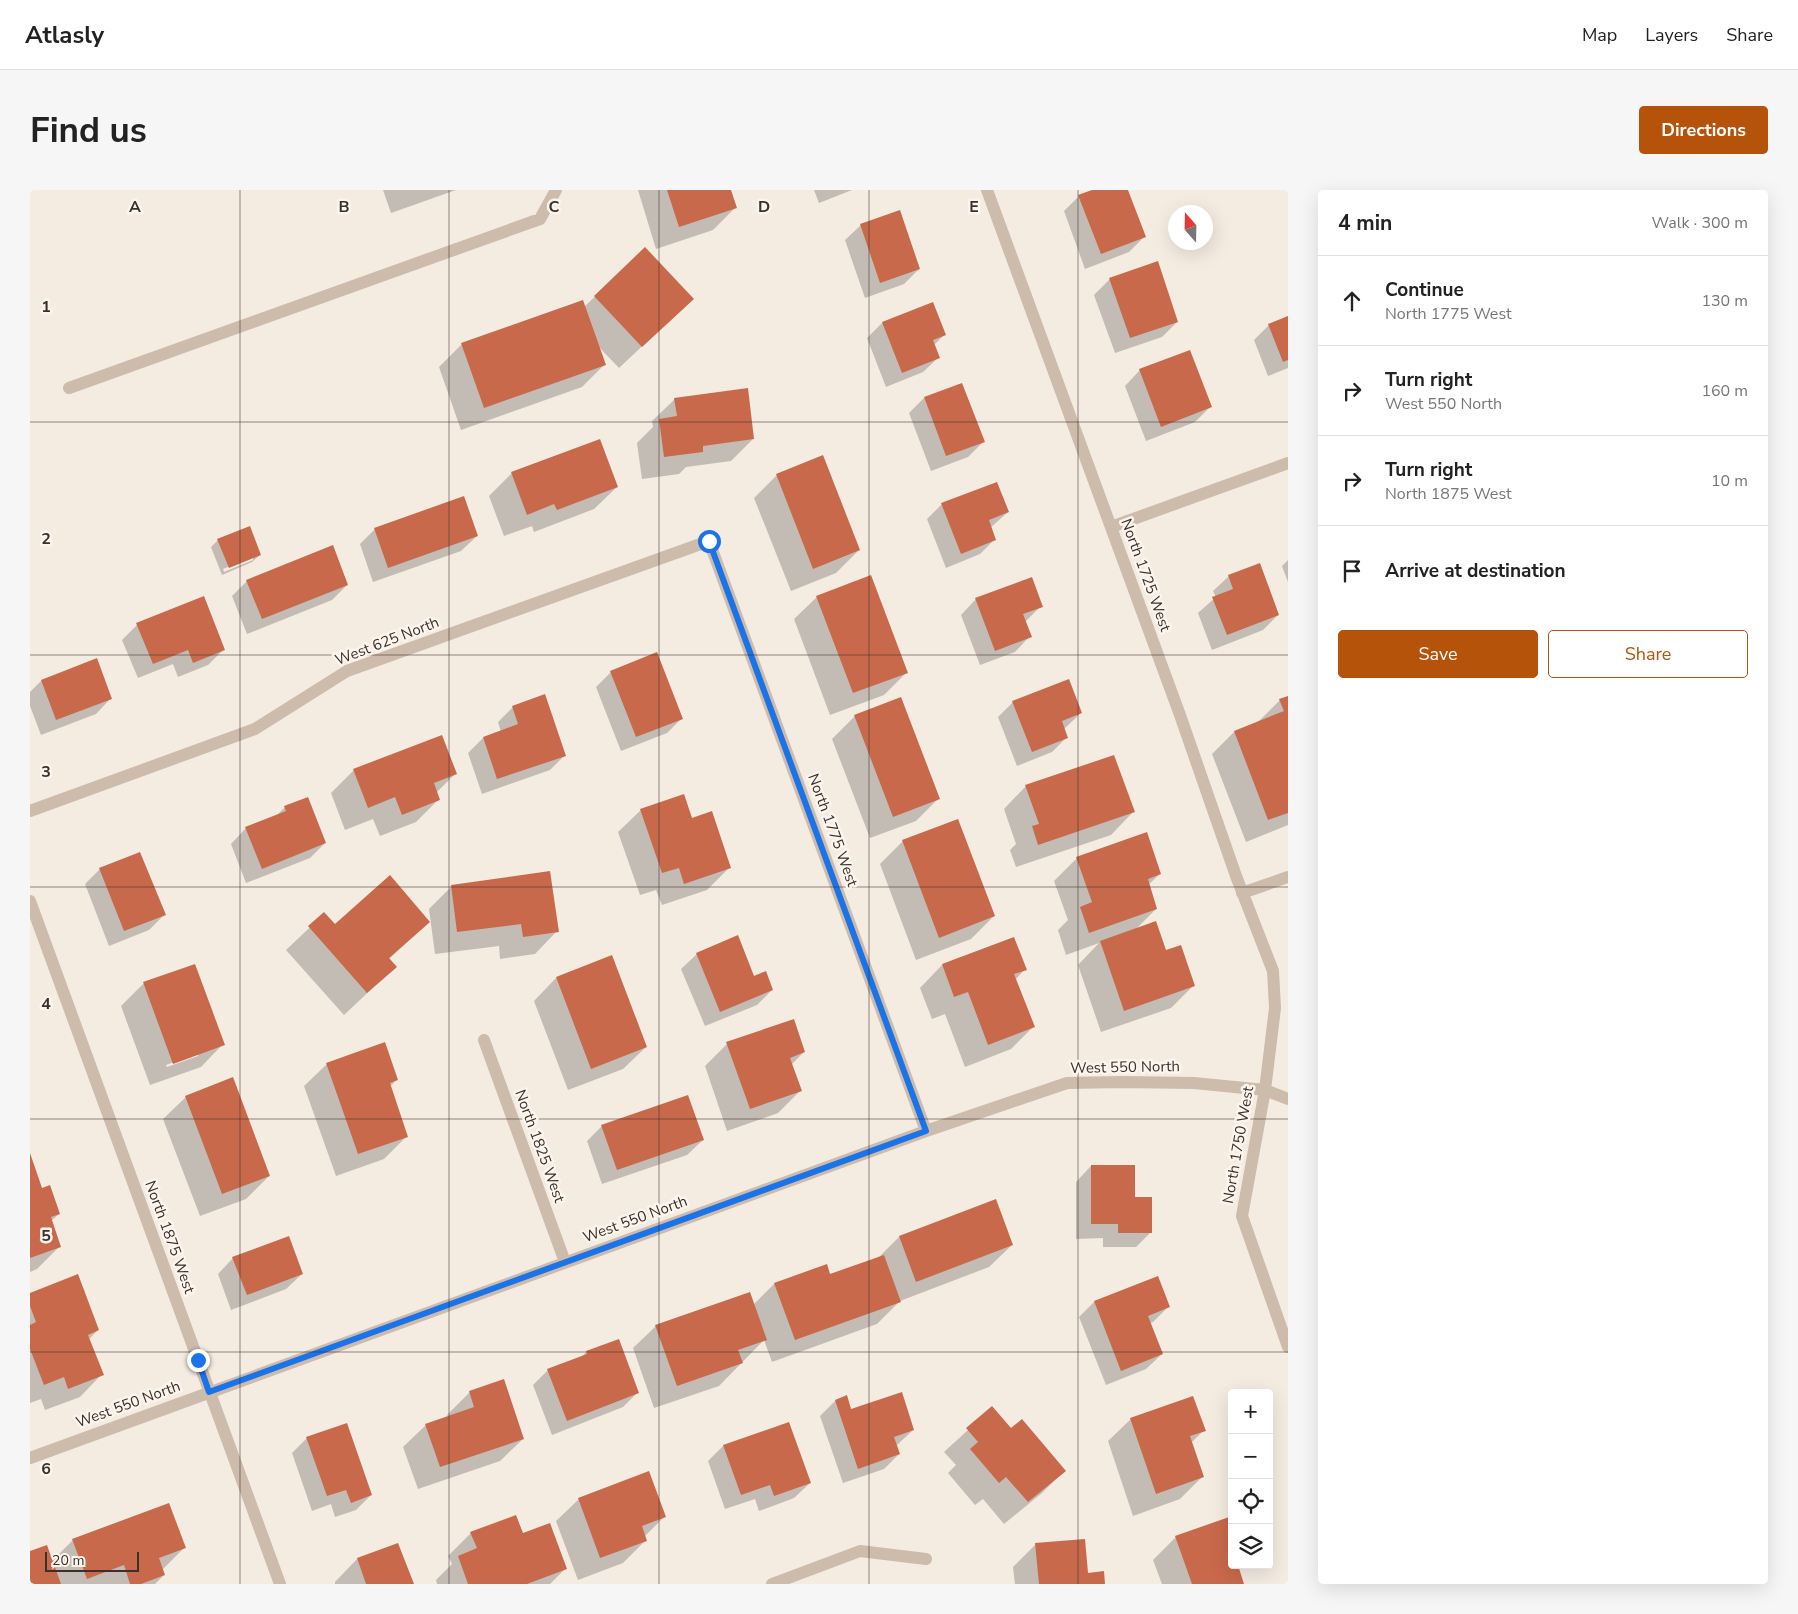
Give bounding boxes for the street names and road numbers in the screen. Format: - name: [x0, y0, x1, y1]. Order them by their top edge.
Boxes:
- street label: North 1725 West: [1116, 516, 1176, 635]
- street label: West 625 North: [332, 612, 442, 670]
- street label: North 1775 West: [803, 771, 863, 890]
- street label: West 550 North: [1070, 1056, 1180, 1078]
- street label: North 1750 West: [1218, 1084, 1258, 1205]
- street label: North 1825 West: [510, 1087, 570, 1206]
- street label: North 1875 West: [140, 1178, 200, 1297]
- street label: West 550 North: [580, 1191, 690, 1247]
- street label: West 550 North: [73, 1376, 183, 1432]

